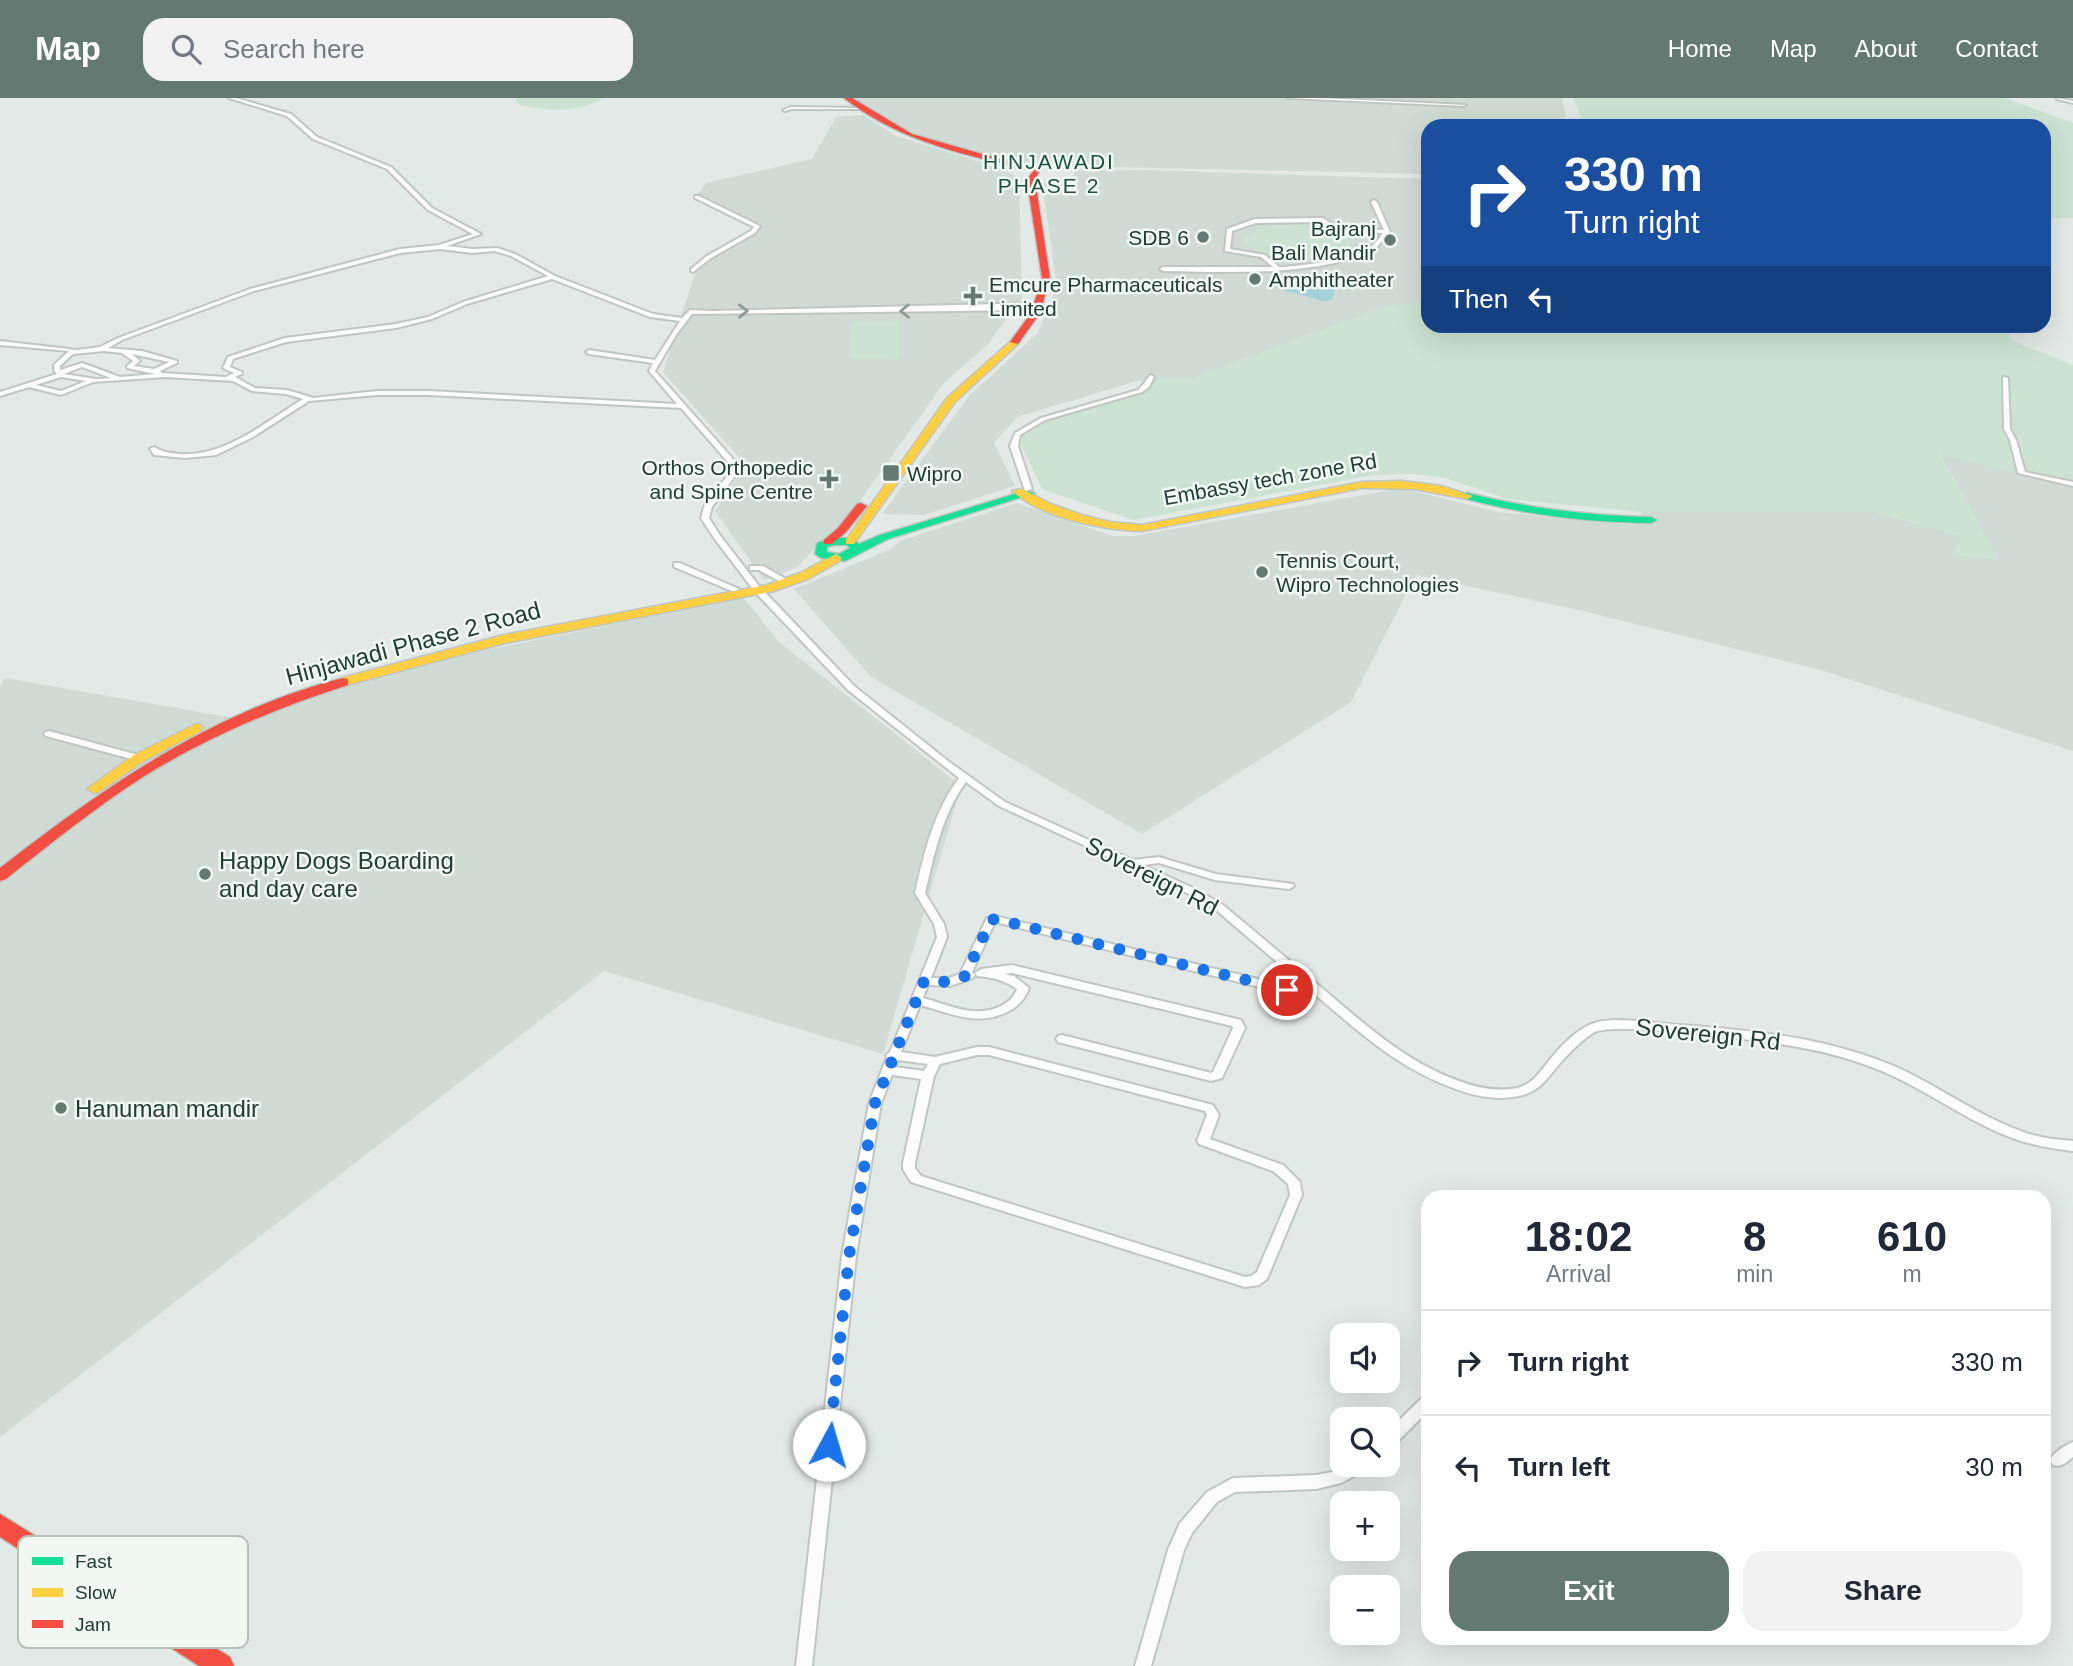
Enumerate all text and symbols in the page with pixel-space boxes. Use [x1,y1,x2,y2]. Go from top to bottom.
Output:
search box [143,18,633,81]
text: Map [35,30,101,67]
icon: search [167,30,205,68]
text: Search here [223,34,365,64]
text: Home [1668,35,1732,62]
text: Map [1770,35,1817,62]
text: About [1855,35,1917,62]
text: Contact [1955,35,2038,62]
icon: right [1449,147,1540,238]
text: 330 m [1564,147,1703,201]
district label: HINJAWADI PHASE 2 [983,150,1115,197]
text: Turn right [1564,204,1700,240]
place label: Bajranj Bali Mandir [1271,217,1376,264]
place label: SDB 6 [1128,226,1189,249]
marker: SDB 6 [1195,229,1211,245]
marker: Bajranj Bali Mandir [1382,232,1398,248]
place label: Amphitheater [1269,268,1394,291]
marker: Amphitheater [1247,271,1263,287]
place label: Emcure Pharmaceuticals Limited [989,273,1222,320]
icon: left [1522,280,1560,318]
text: Then [1449,284,1508,314]
marker: Emcure Pharmaceuticals Limited [963,286,983,306]
one-way arrow [738,303,749,318]
one-way arrow [899,303,909,319]
street label: Embassy tech zone Rd [1162,449,1378,509]
place label: Orthos Orthopedic and Spine Centre [641,456,813,503]
place label: Wipro [907,462,962,485]
marker: Wipro [881,463,901,483]
marker: Orthos Orthopedic and Spine Centre [819,469,839,489]
place label: Tennis Court, Wipro Technologies [1276,549,1459,596]
marker: Tennis Court, Wipro Technologies [1254,564,1270,580]
street label: Hinjawadi Phase 2 Road [283,596,543,690]
street label: Sovereign Rd [1081,831,1223,921]
place label: Happy Dogs Boarding and day care [219,847,454,902]
marker: Happy Dogs Boarding and day care [197,866,213,882]
pin [1257,960,1317,1020]
icon: arrive [1268,971,1306,1009]
street label: Sovereign Rd [1634,1013,1782,1055]
place label: Hanuman mandir [75,1095,259,1122]
marker: Hanuman mandir [53,1100,69,1116]
text: 18:02 [1525,1213,1632,1260]
text: 8 [1743,1213,1766,1260]
text: 610 [1877,1213,1947,1260]
text: Arrival [1546,1261,1611,1287]
text: min [1736,1261,1773,1287]
text: m [1903,1261,1922,1287]
map controls [1330,1323,1400,1645]
button: sound [1330,1323,1400,1393]
icon: right [1449,1344,1487,1382]
text: Turn right [1508,1347,1629,1377]
text: 330 m [1951,1347,2023,1377]
button: search [1330,1407,1400,1477]
position arrow [792,1408,866,1482]
icon: left [1449,1449,1487,1487]
text: Turn left [1508,1452,1610,1482]
text: 30 m [1965,1452,2023,1482]
button: + [1330,1491,1400,1561]
legend [18,1536,248,1648]
text: Fast [75,1551,113,1572]
button: Exit [1449,1551,1729,1631]
button: Share [1743,1551,2023,1631]
button: − [1330,1575,1400,1645]
text: Slow [75,1582,116,1603]
text: Jam [75,1614,111,1635]

